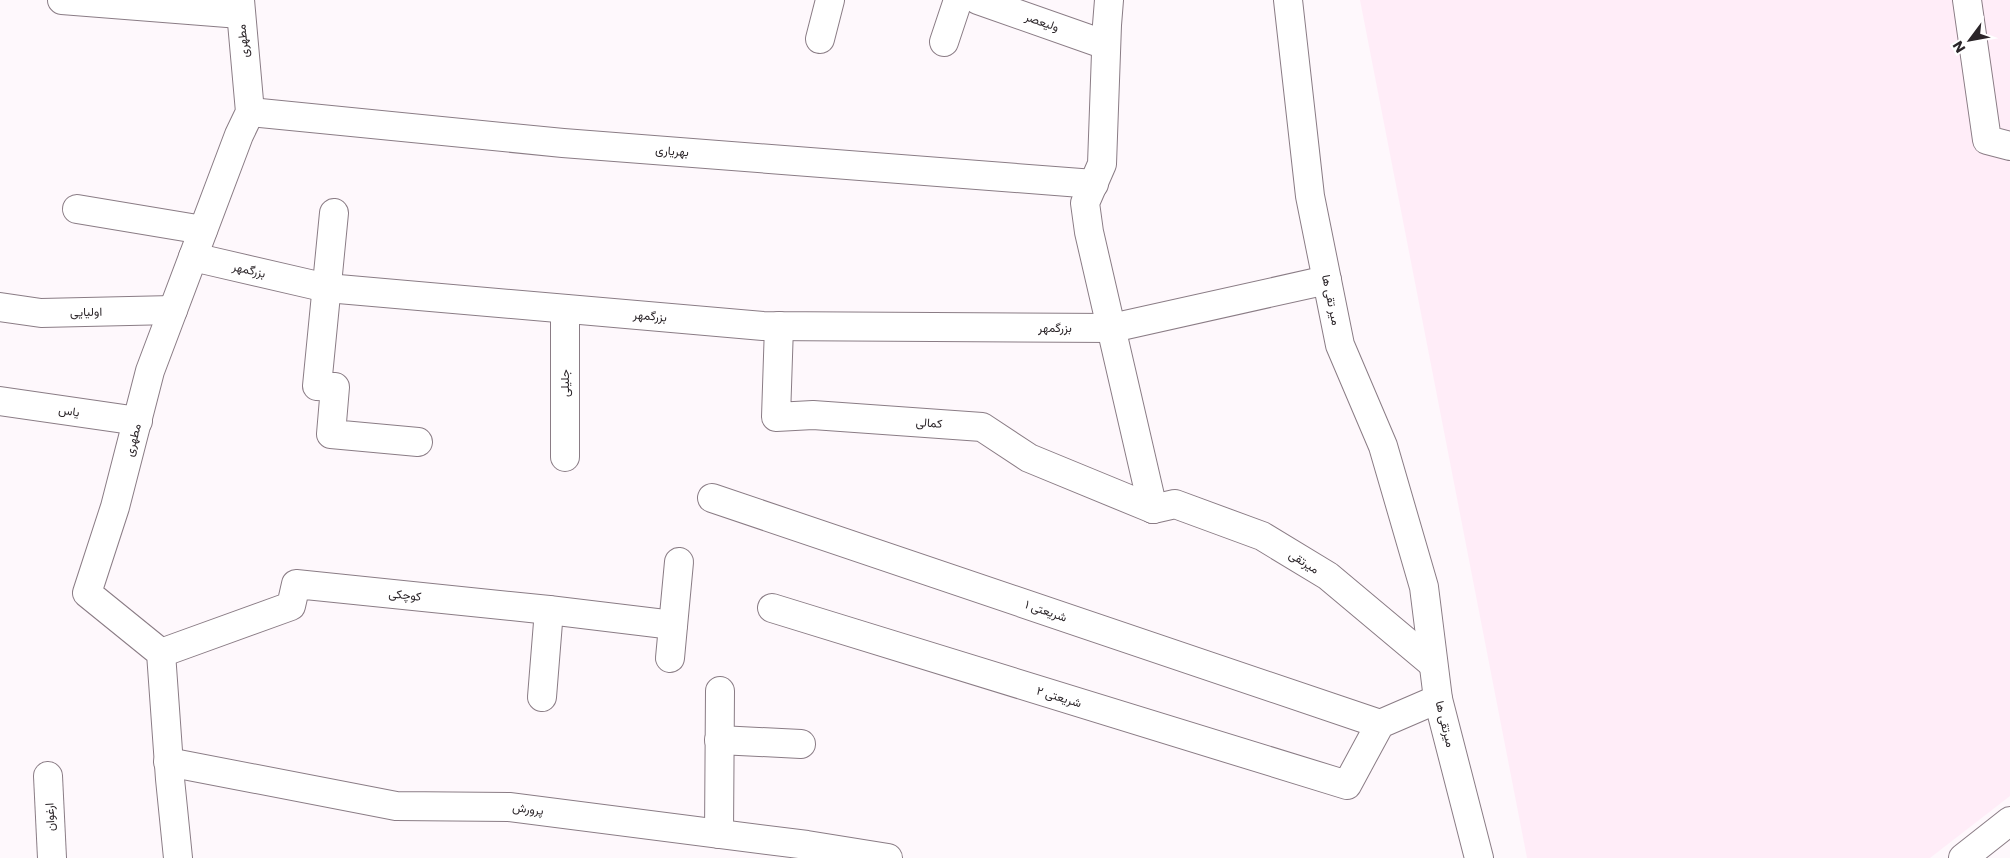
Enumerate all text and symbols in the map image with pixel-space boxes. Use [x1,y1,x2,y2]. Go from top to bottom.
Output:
street label: ولیعصر [1022,7,1061,35]
north arrow [1945,15,1995,65]
street label: مطهری [232,23,253,59]
text: N [1948,37,1970,57]
street label: بهریاری [655,141,689,160]
street label: بزرگمهر [230,257,267,282]
street label: میر تقی ها [1318,273,1345,327]
street label: اولیایی [70,303,102,320]
street label: بزرگمهر [631,305,668,325]
street label: بزرگمهر [1037,319,1072,336]
street label: جلیلی [556,369,573,397]
street label: یاس [57,401,81,420]
street label: کمالی [915,413,943,432]
street label: مطهری [120,422,145,458]
street label: میرتقی [1286,546,1323,577]
street label: کوچکی [388,584,422,605]
street label: شریعتی ۱ [1023,595,1069,626]
street label: شریعتی ۲ [1035,682,1084,711]
street label: میرتقی ها [1432,699,1459,749]
street label: پرورش [511,798,545,819]
street label: ارغوان [41,803,58,832]

